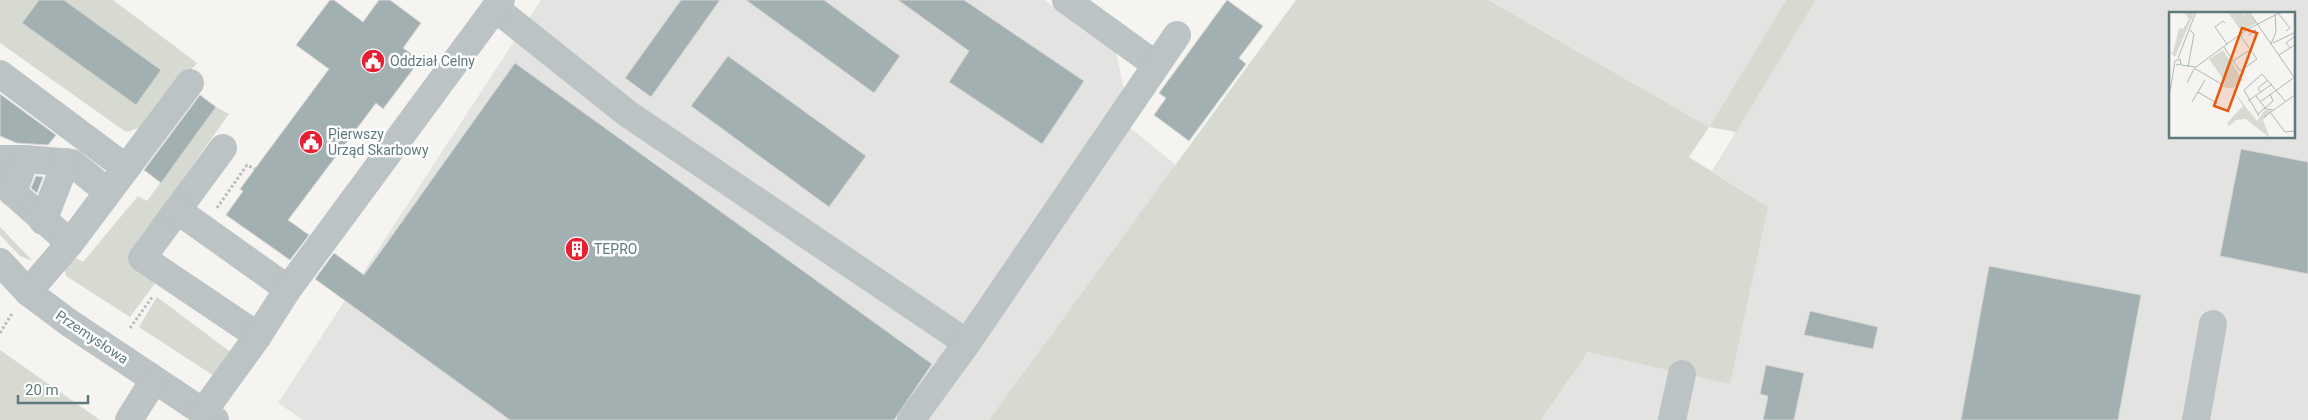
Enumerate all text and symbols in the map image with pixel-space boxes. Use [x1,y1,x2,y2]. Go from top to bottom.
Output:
inset map [2169,12,2296,139]
public building icon: Oddział Celny [360,48,386,74]
place label: Oddział Celny [390,53,475,69]
place label: Pierwszy Urząd Skarbowy [328,126,429,158]
public building icon: Pierwszy Urząd Skarbowy [298,129,324,155]
building icon: TEPRO [564,236,590,262]
place label: TEPRO [594,241,637,257]
street label: Przemysłowa [53,307,131,367]
scale bar [18,372,88,404]
text: 20 m [25,381,59,399]

